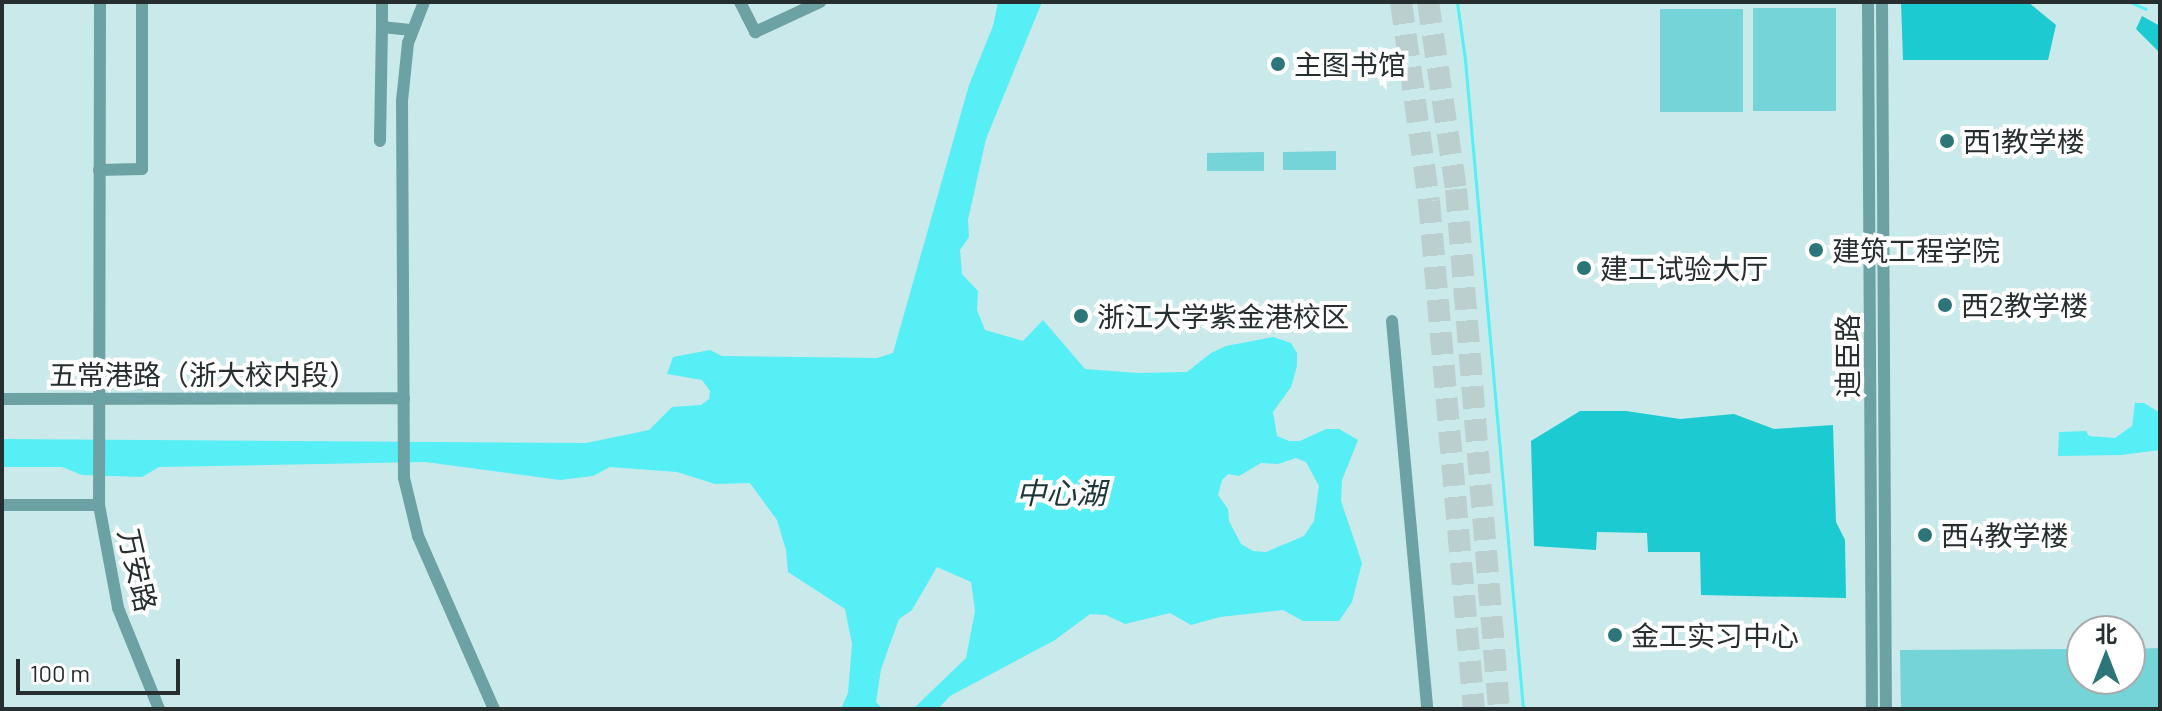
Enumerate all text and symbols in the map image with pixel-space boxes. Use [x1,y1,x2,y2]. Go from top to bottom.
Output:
place label: 主图书馆 [1294,47,1406,81]
marker: 主图书馆 [1269,55,1287,73]
place label: 西1教学楼 [1963,124,2085,158]
marker: 西1教学楼 [1938,132,1956,150]
place label: 建筑工程学院 [1832,233,2000,267]
marker: 建筑工程学院 [1807,241,1825,259]
place label: 建工试验大厅 [1600,251,1768,285]
marker: 建工试验大厅 [1575,259,1593,277]
place label: 西2教学楼 [1961,288,2088,322]
marker: 西2教学楼 [1936,296,1954,314]
place label: 浙江大学紫金港校区 [1097,299,1349,333]
marker: 浙江大学紫金港校区 [1072,307,1090,325]
street label: 迪臣路 [1830,314,1864,398]
street label: 五常港路（浙大校内段） [49,357,357,391]
water label: 中心湖 [1016,474,1106,510]
place label: 西4教学楼 [1941,518,2068,552]
street label: 万安路 [112,525,164,615]
marker: 西4教学楼 [1916,526,1934,544]
north arrow [2066,615,2146,695]
place label: 金工实习中心 [1631,618,1799,652]
text: 北 [2095,620,2117,646]
marker: 金工实习中心 [1606,626,1624,644]
scale bar [20,643,184,693]
text: 100 m [30,658,90,687]

